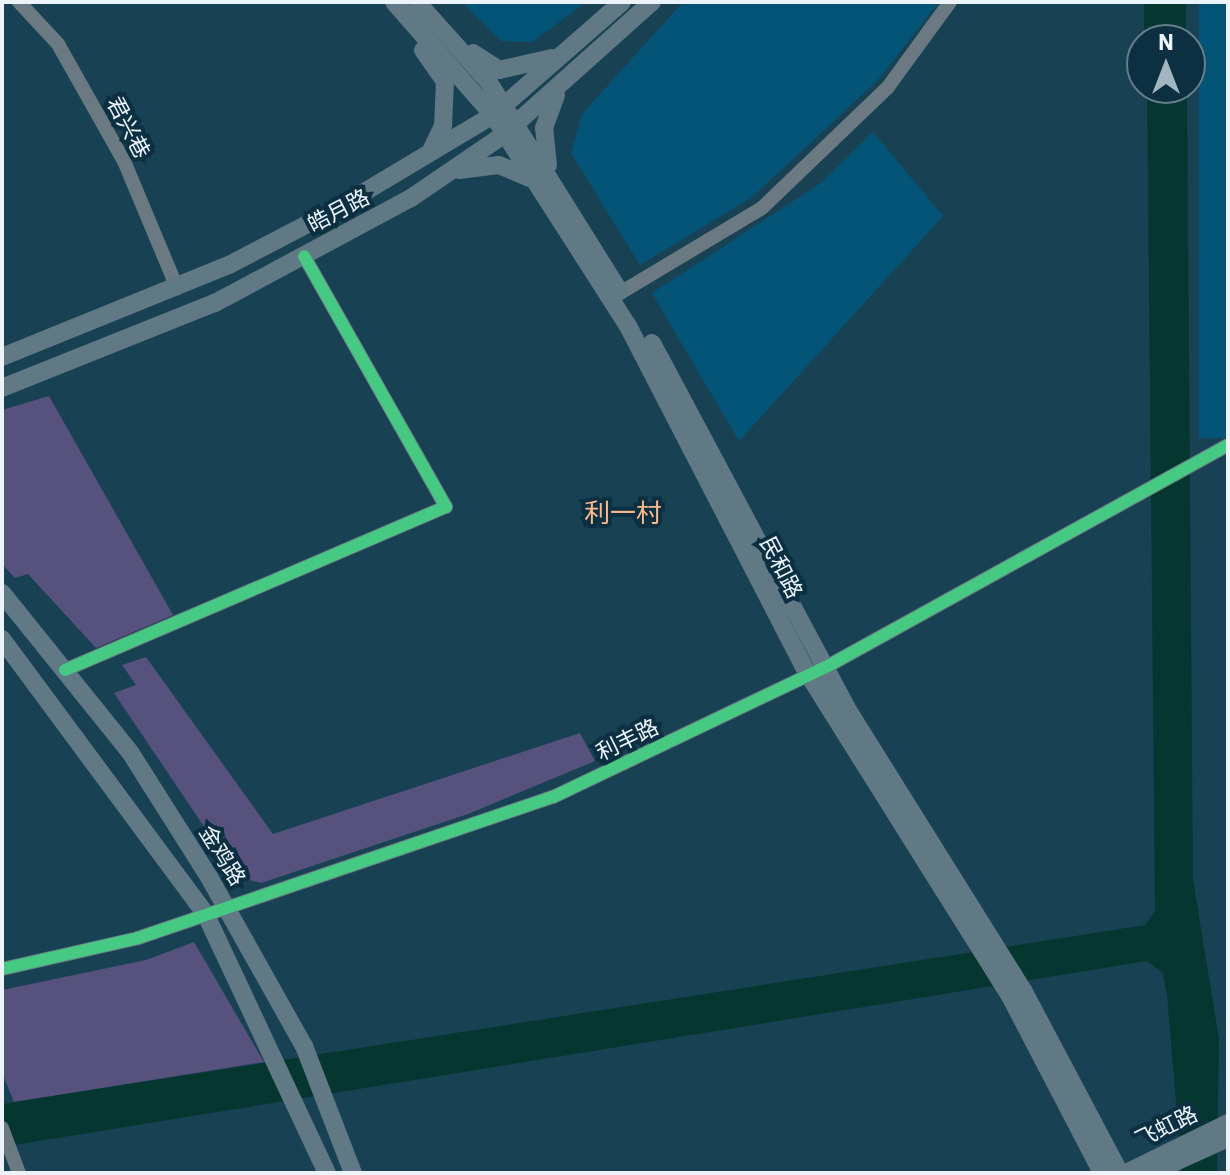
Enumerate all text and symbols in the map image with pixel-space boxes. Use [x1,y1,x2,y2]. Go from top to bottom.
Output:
north arrow [1126,24,1206,104]
text: N [1158,27,1174,56]
street label: 君兴巷 [102,92,156,162]
street label: 皓月路 [303,183,373,237]
district label: 利一村 [584,497,662,529]
street label: 民和路 [755,532,809,602]
street label: 利丰路 [592,713,662,765]
street label: 金鸡路 [194,820,252,890]
street label: 飞虹路 [1131,1100,1201,1152]

